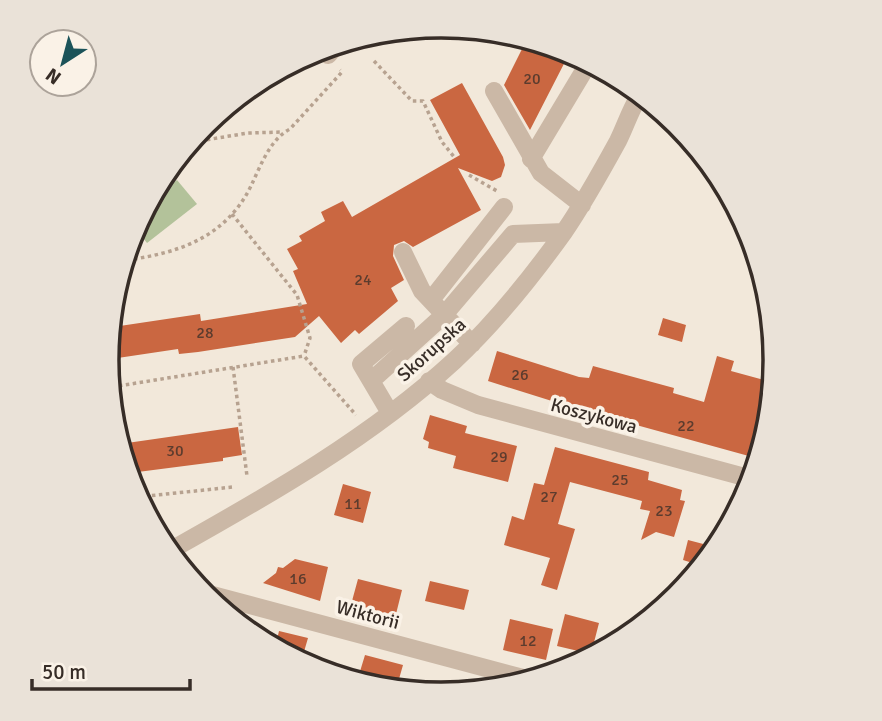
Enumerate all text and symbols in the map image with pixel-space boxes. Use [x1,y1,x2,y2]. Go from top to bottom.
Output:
north arrow [28,28,98,98]
text: N [41,62,66,90]
house number: 20 [523,69,541,89]
house number: 24 [354,270,372,290]
street label: Skorupska [392,313,471,387]
house number: 28 [196,323,214,343]
house number: 26 [511,365,529,385]
street label: Koszykowa [548,393,640,439]
house number: 22 [677,416,695,436]
house number: 30 [166,441,184,461]
house number: 29 [490,447,508,467]
house number: 25 [611,470,629,490]
house number: 27 [540,487,558,507]
house number: 11 [344,494,362,514]
house number: 23 [655,501,673,521]
house number: 16 [289,569,307,589]
street label: Wiktorii [333,595,402,635]
house number: 12 [519,631,537,651]
scale bar [32,648,189,692]
text: 50 m [42,659,86,685]

